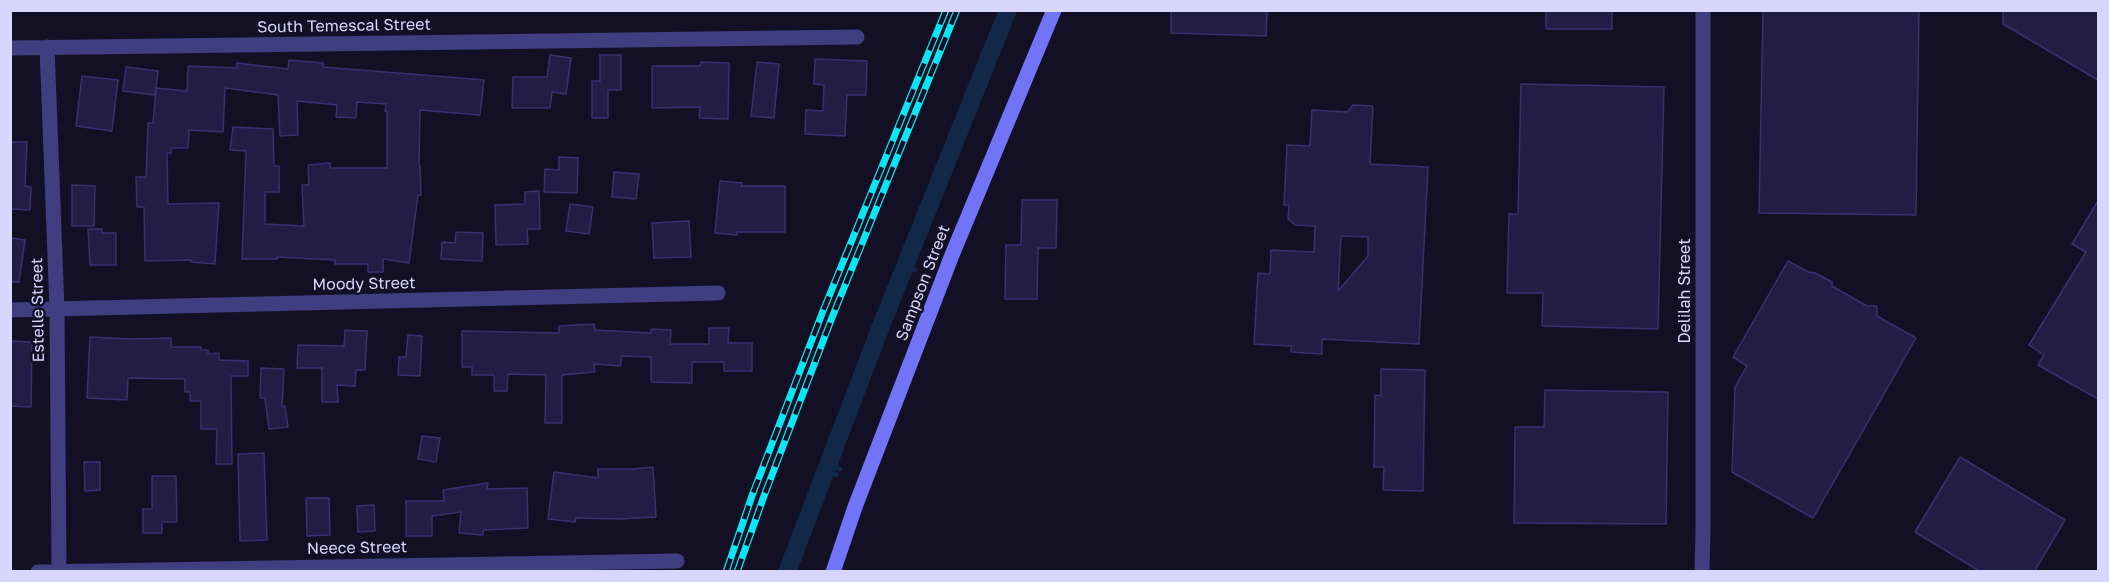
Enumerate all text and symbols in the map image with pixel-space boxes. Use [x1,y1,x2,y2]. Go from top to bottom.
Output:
street label: South Temescal Street [257,15,431,37]
street label: Sampson Street [892,222,954,344]
street label: Delilah Street [1675,238,1695,344]
street label: Estelle Street [27,258,49,362]
street label: Moody Street [312,274,416,294]
street label: Neece Street [307,538,407,558]

